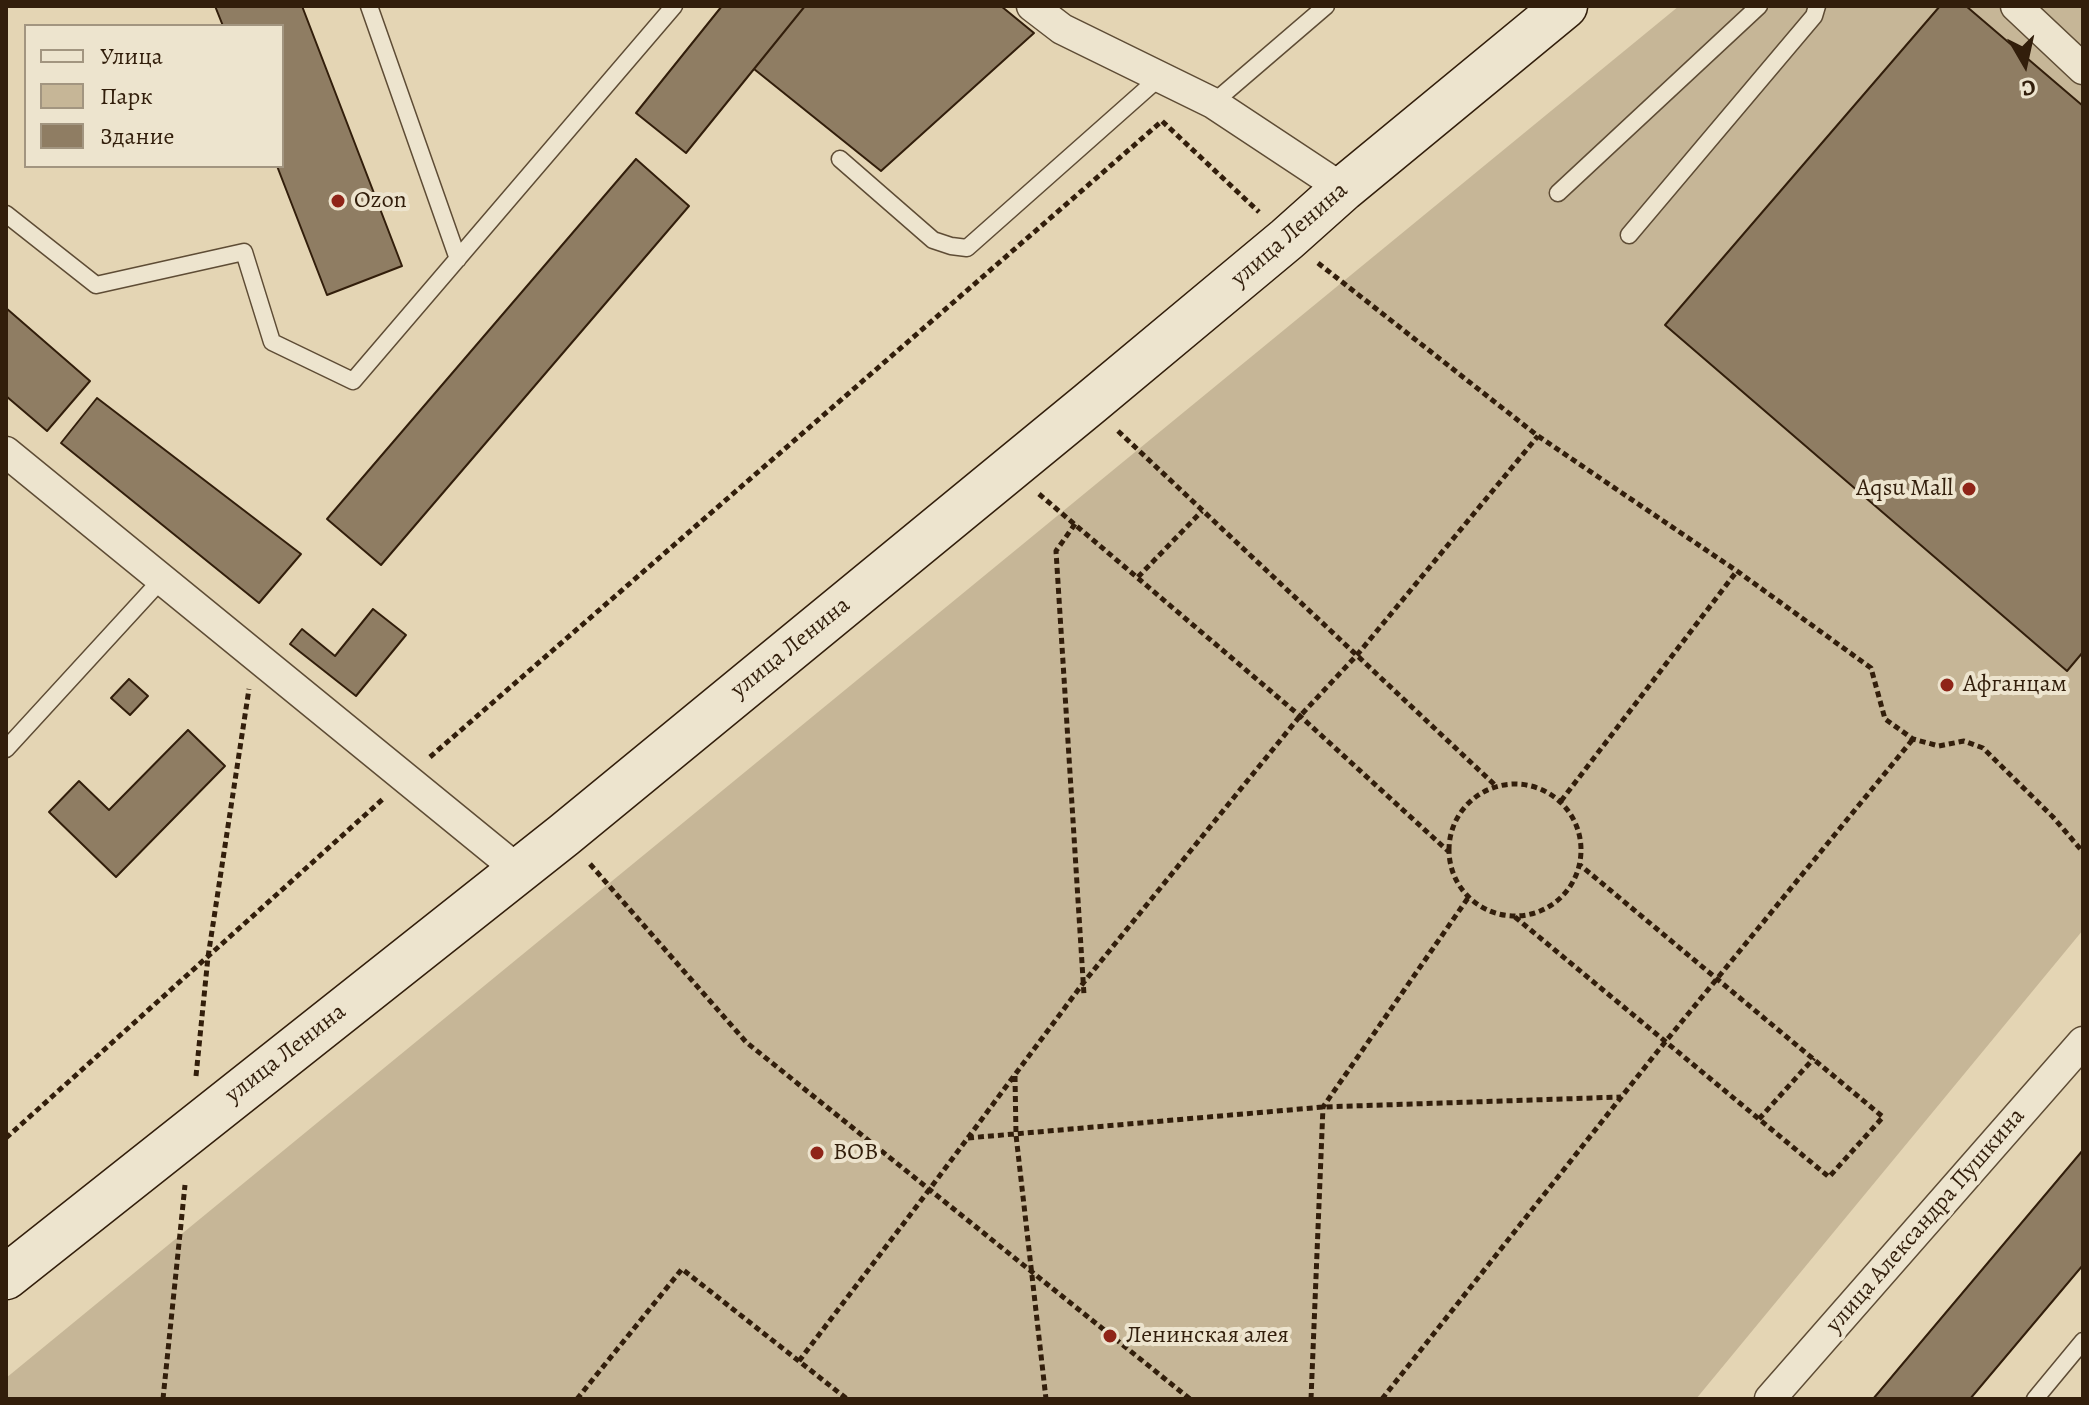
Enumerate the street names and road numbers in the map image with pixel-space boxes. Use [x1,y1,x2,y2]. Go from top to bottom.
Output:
street label: улица Ленина [1226,177,1354,293]
street label: улица Ленина [726,591,856,705]
street label: улица Ленина [220,998,352,1110]
street label: улица Александра Пушкина [1820,1103,2032,1339]

